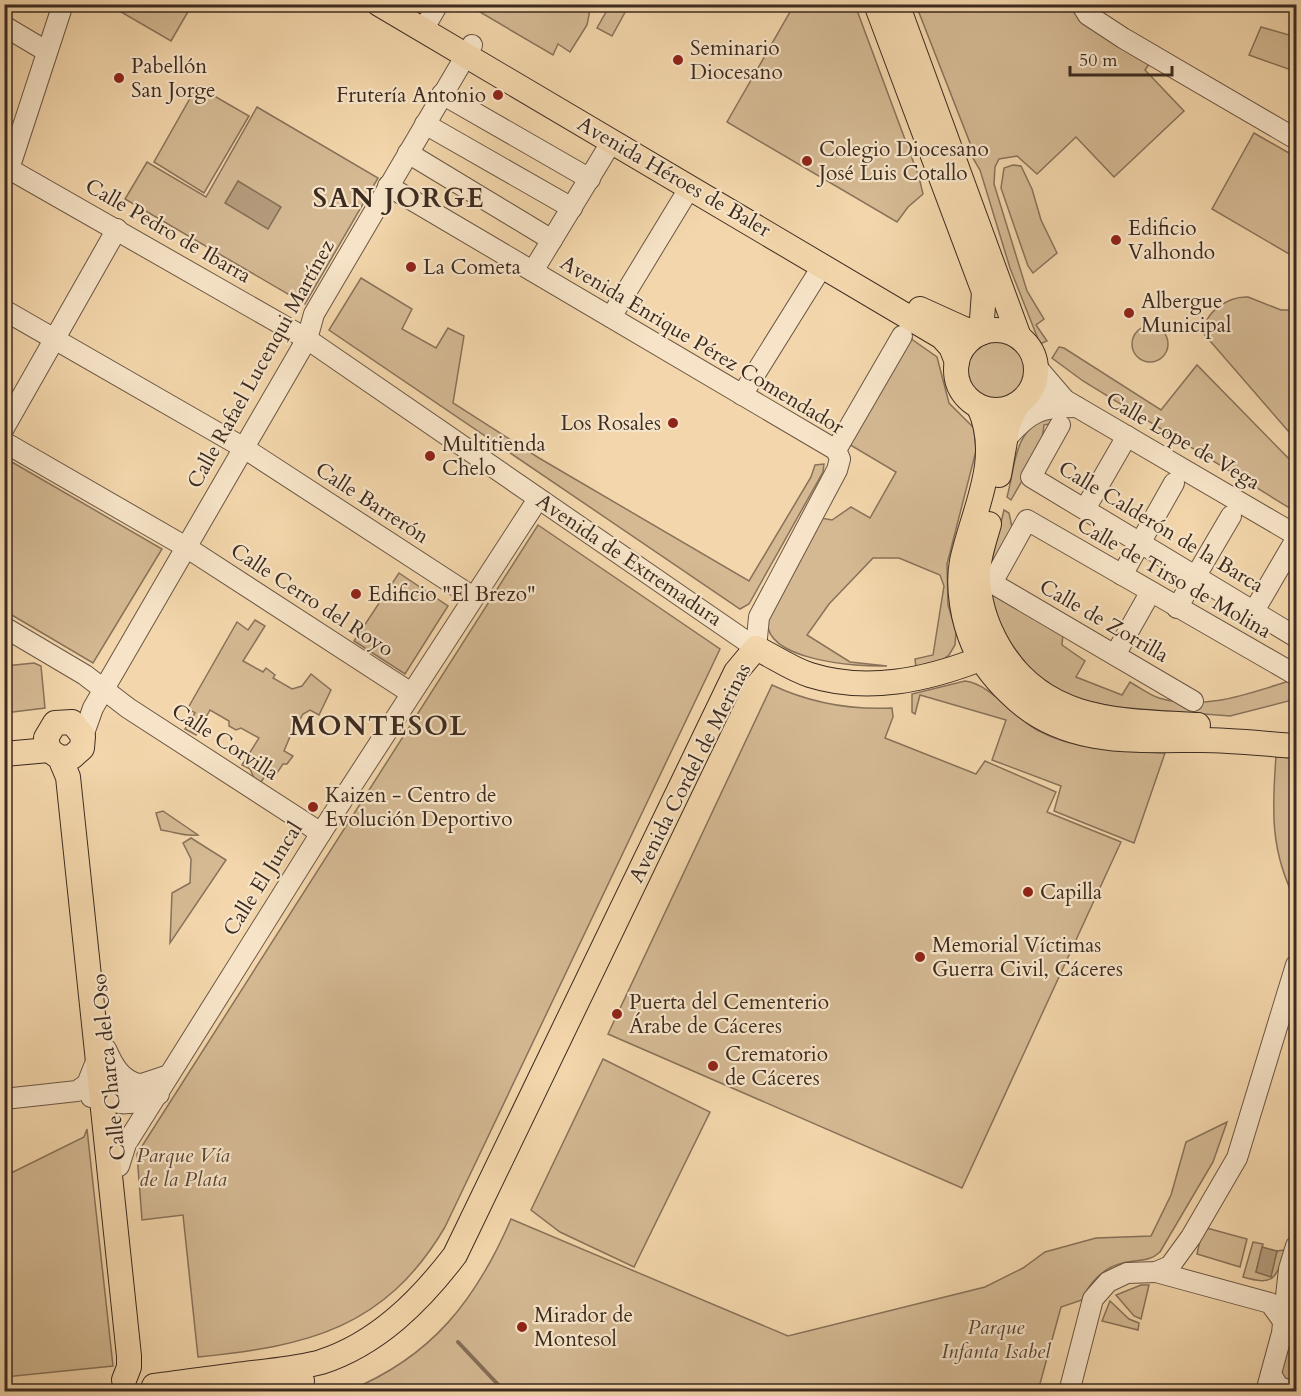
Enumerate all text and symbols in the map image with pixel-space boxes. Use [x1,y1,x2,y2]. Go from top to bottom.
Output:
place label: Seminario Diocesano [690,34,783,87]
scale bar [1070,39,1172,77]
text: 50 m [1079,48,1118,73]
place label: Pabellón San Jorge [131,52,216,105]
marker: Seminario Diocesano [671,53,685,67]
marker: Pabellón San Jorge [112,71,126,85]
place label: Frutería Antonio [336,81,486,110]
marker: Frutería Antonio [491,88,505,102]
street label: Avenida Héroes de Baler [572,110,777,245]
place label: Colegio Diocesano José Luis Cotallo [816,135,989,188]
marker: Colegio Diocesano José Luis Cotallo [800,154,814,168]
street label: Calle Pedro de Ibarra [80,172,256,290]
district label: SAN JORGE [313,180,485,217]
place label: Edificio Valhondo [1128,214,1215,267]
marker: Edificio Valhondo [1109,233,1123,247]
street label: Calle Rafael Lucenqui Martínez [180,234,342,494]
street label: Avenida Enrique Pérez Comendador [555,248,850,442]
place label: La Cometa [423,253,521,282]
marker: La Cometa [404,260,418,274]
place label: Albergue Municipal [1141,287,1231,340]
marker: Albergue Municipal [1122,306,1136,320]
street label: Calle Lope de Vega [1101,385,1265,497]
place label: Los Rosales [560,409,661,438]
marker: Los Rosales [666,416,680,430]
place label: Multitienda Chelo [442,430,545,483]
marker: Multitienda Chelo [423,449,437,463]
street label: Calle Calderón de la Barca [1053,454,1269,600]
street label: Calle Barrerón [310,455,435,551]
street label: Avenida de Extremadura [530,487,728,633]
street label: Calle de Tirso de Molina [1071,510,1277,646]
street label: Calle Cerro del Royo [225,536,399,664]
street label: Calle de Zorrilla [1034,572,1174,670]
place label: Edificio "El Brezo" [368,580,536,609]
marker: Edificio "El Brezo" [349,587,363,601]
street label: Avenida Cordel de Merinas [622,658,758,888]
street label: Calle Corvilla [166,697,284,787]
district label: MONTESOL [290,708,468,745]
place label: Kaizen - Centro de Evolución Deportivo [325,781,513,834]
marker: Kaizen - Centro de Evolución Deportivo [306,800,320,814]
street label: Calle El Juncal [216,816,310,942]
place label: Capilla [1040,878,1102,907]
marker: Capilla [1021,885,1035,899]
place label: Memorial Víctimas Guerra Civil, Cáceres [932,931,1123,984]
marker: Memorial Víctimas Guerra Civil, Cáceres [913,950,927,964]
street label: Calle Charca del Oso [85,972,133,1162]
place label: Puerta del Cementerio Árabe de Cáceres [629,988,829,1041]
marker: Puerta del Cementerio Árabe de Cáceres [610,1007,624,1021]
place label: Crematorio de Cáceres [725,1040,828,1093]
marker: Crematorio de Cáceres [706,1059,720,1073]
park label: Parque Vía de la Plata [136,1141,230,1194]
place label: Mirador de Montesol [534,1301,633,1354]
park label: Parque Infanta Isabel [941,1313,1052,1366]
marker: Mirador de Montesol [515,1320,529,1334]

